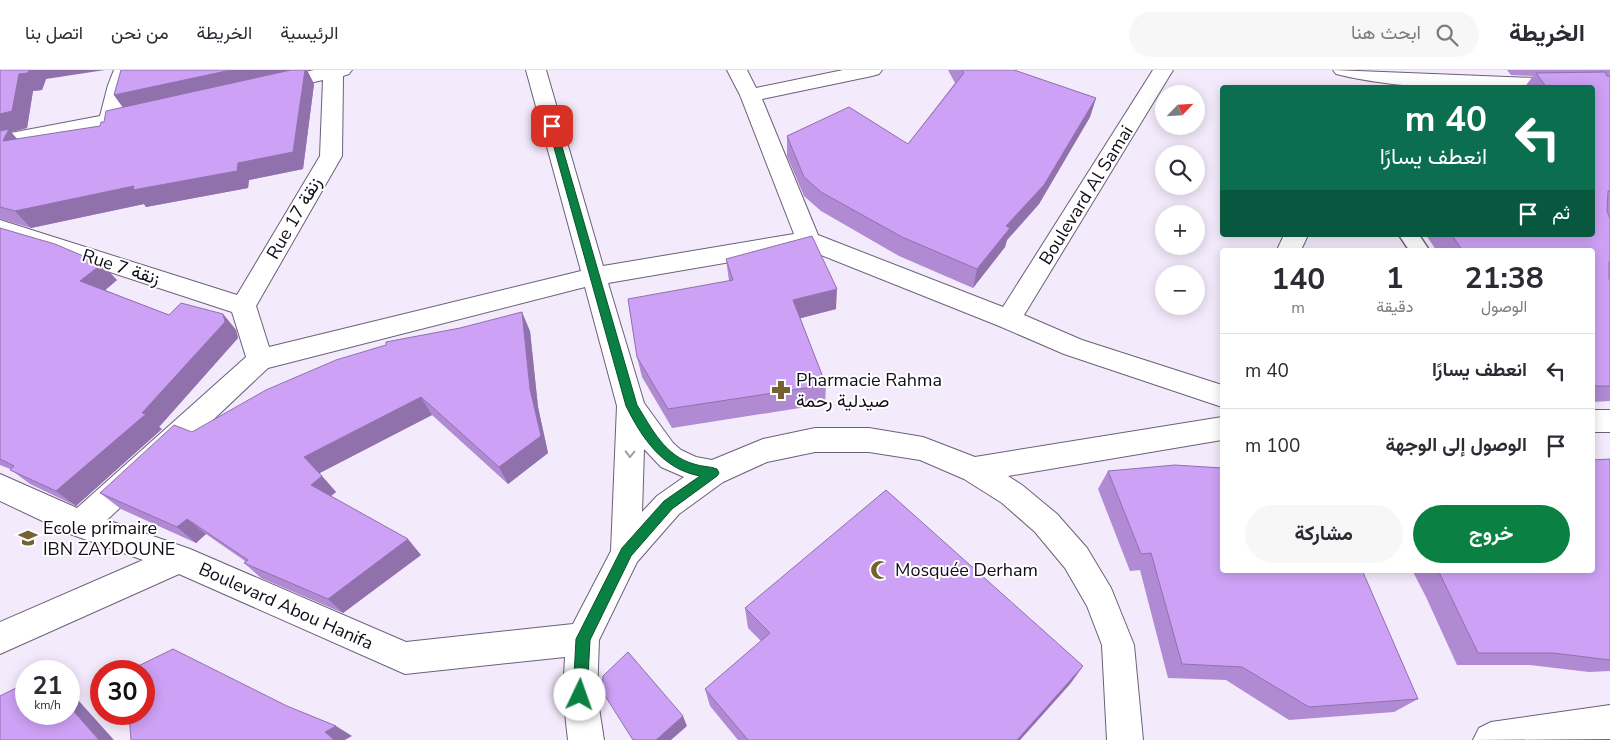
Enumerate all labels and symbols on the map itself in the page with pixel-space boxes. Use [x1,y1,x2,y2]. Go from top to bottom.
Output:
north arrow [1155,85,1205,135]
pin [531,105,573,147]
street label: Boulevard Al Samai [1033,121,1139,269]
street label: Rue 17 زنقة [261,173,327,263]
street label: Rue 7 زنقة [79,243,163,291]
place label: Pharmacie Rahma صيدلية رحمة [796,368,942,413]
pharmacy icon: Pharmacie Rahma صيدلية رحمة [770,379,792,401]
one-way arrow [624,451,635,459]
place label: Ecole primaire IBN ZAYDOUNE [43,516,175,561]
school or university icon: Ecole primaire IBN ZAYDOUNE [17,527,39,549]
street label: Boulevard Abou Hanifa [195,557,377,655]
place label: Mosquée Derham [895,558,1038,582]
mosque icon: Mosquée Derham [869,559,891,581]
speed limit sign: 30 [90,660,155,725]
position arrow [553,668,605,720]

